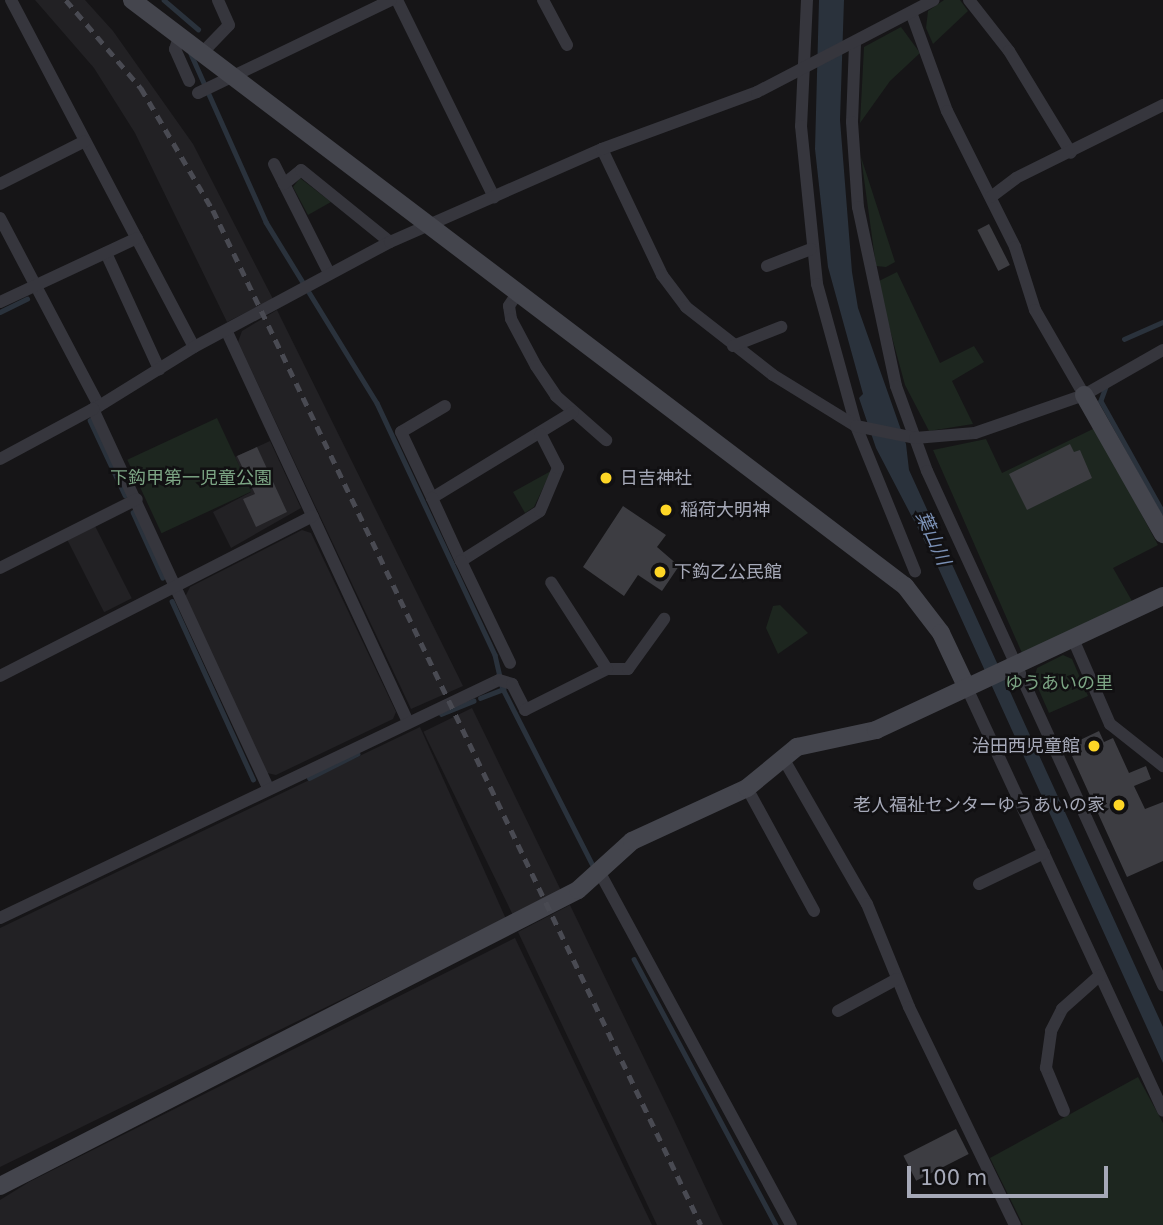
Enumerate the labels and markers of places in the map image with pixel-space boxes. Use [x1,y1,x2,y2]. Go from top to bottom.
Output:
place label: 日吉神社 [620,467,692,489]
marker: 日吉神社 [598,470,614,486]
place label: 稲荷大明神 [680,499,770,521]
marker: 稲荷大明神 [658,502,674,518]
place label: 下鈎乙公民館 [674,561,782,583]
marker: 下鈎乙公民館 [652,564,668,580]
place label: 治田西児童館 [972,735,1080,757]
marker: 治田西児童館 [1086,738,1102,754]
place label: 老人福祉センターゆうあいの家 [853,794,1105,816]
marker: 老人福祉センターゆうあいの家 [1111,797,1127,813]

